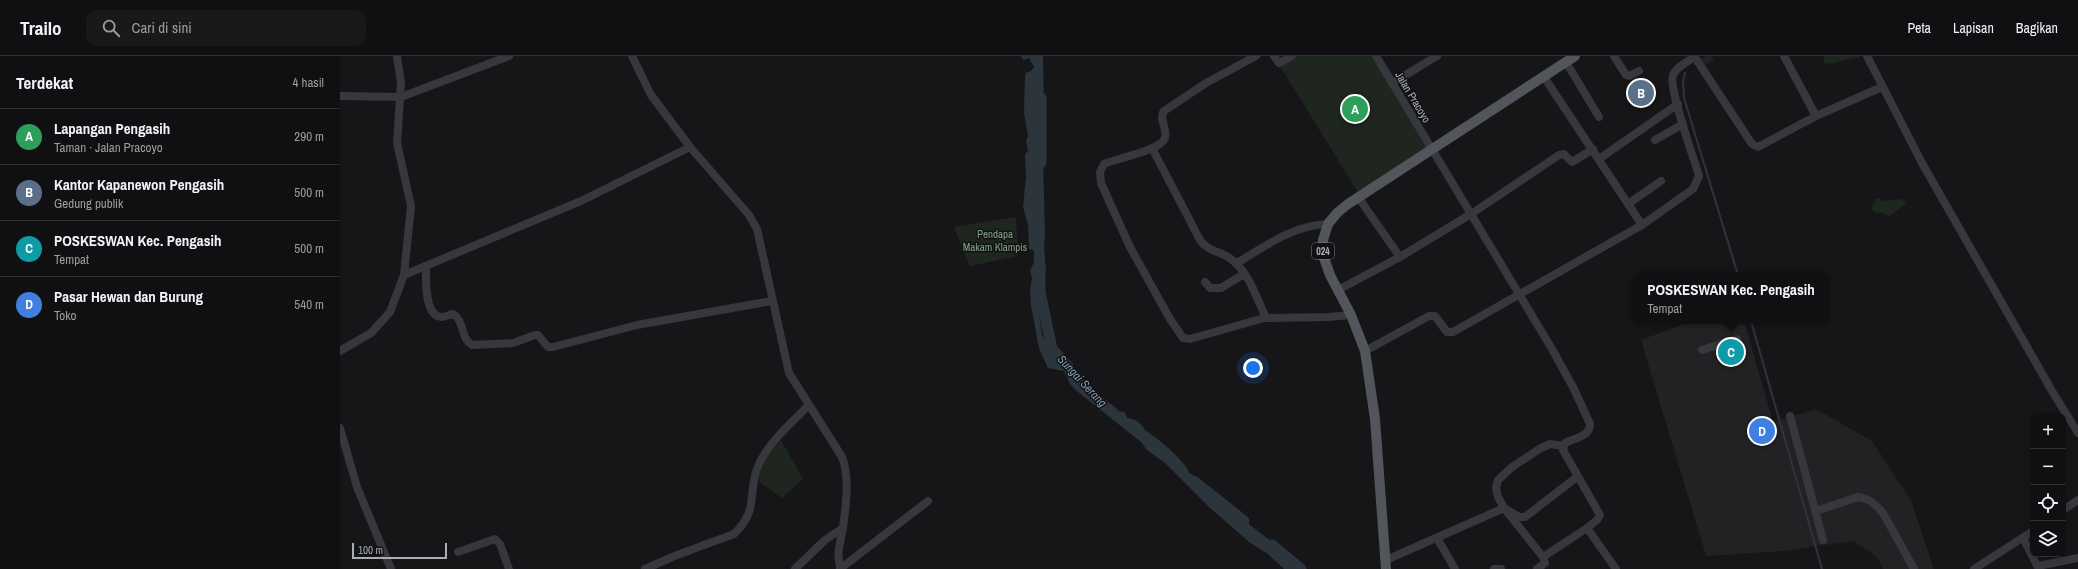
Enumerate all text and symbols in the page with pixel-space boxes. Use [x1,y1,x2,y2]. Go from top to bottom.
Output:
search box [86,10,366,46]
text: Trailo [20,15,62,41]
icon: search [100,17,122,39]
text: Cari di sini [132,17,192,38]
text: Peta [1907,19,1931,37]
text: Lapisan [1953,19,1994,37]
text: Bagikan [2016,19,2058,37]
street label: Jalan Pracoyo [1392,69,1434,125]
text: Terdekat [16,71,73,94]
text: 4 hasil [293,74,324,91]
pin: B [1628,78,1654,108]
pin: A [1342,94,1368,124]
text: Lapangan Pengasih [54,118,170,139]
text: A [25,128,33,145]
text: 290 m [294,128,324,145]
text: Taman · Jalan Pracoyo [54,139,163,156]
text: Kantor Kapanewon Pengasih [54,174,224,195]
text: B [25,184,33,201]
text: 500 m [294,184,324,201]
text: Gedung publik [54,195,123,212]
park label: Pendapa Makam Klampis [963,227,1028,254]
text: POSKESWAN Kec. Pengasih [54,230,221,251]
text: C [25,240,33,257]
text: 500 m [294,240,324,257]
road number: 024 [1312,243,1334,259]
text: Tempat [54,251,89,268]
popup [1633,272,1829,324]
text: POSKESWAN Kec. Pengasih [1647,279,1815,300]
text: Pasar Hewan dan Burung [54,286,203,307]
text: D [25,296,33,313]
text: 540 m [294,296,324,313]
text: Tempat [1647,300,1682,317]
text: Toko [54,307,77,324]
pin: C [1718,337,1744,367]
water label: Sungai Serang [1054,352,1111,411]
your location [1243,358,1263,378]
map controls [2030,413,2066,557]
button: + [2030,413,2066,449]
pin: D [1749,416,1775,446]
button: − [2030,449,2066,485]
button: locate [2030,485,2066,521]
button: layers [2030,521,2066,557]
scale bar [352,541,447,560]
text: 100 m [358,543,383,557]

